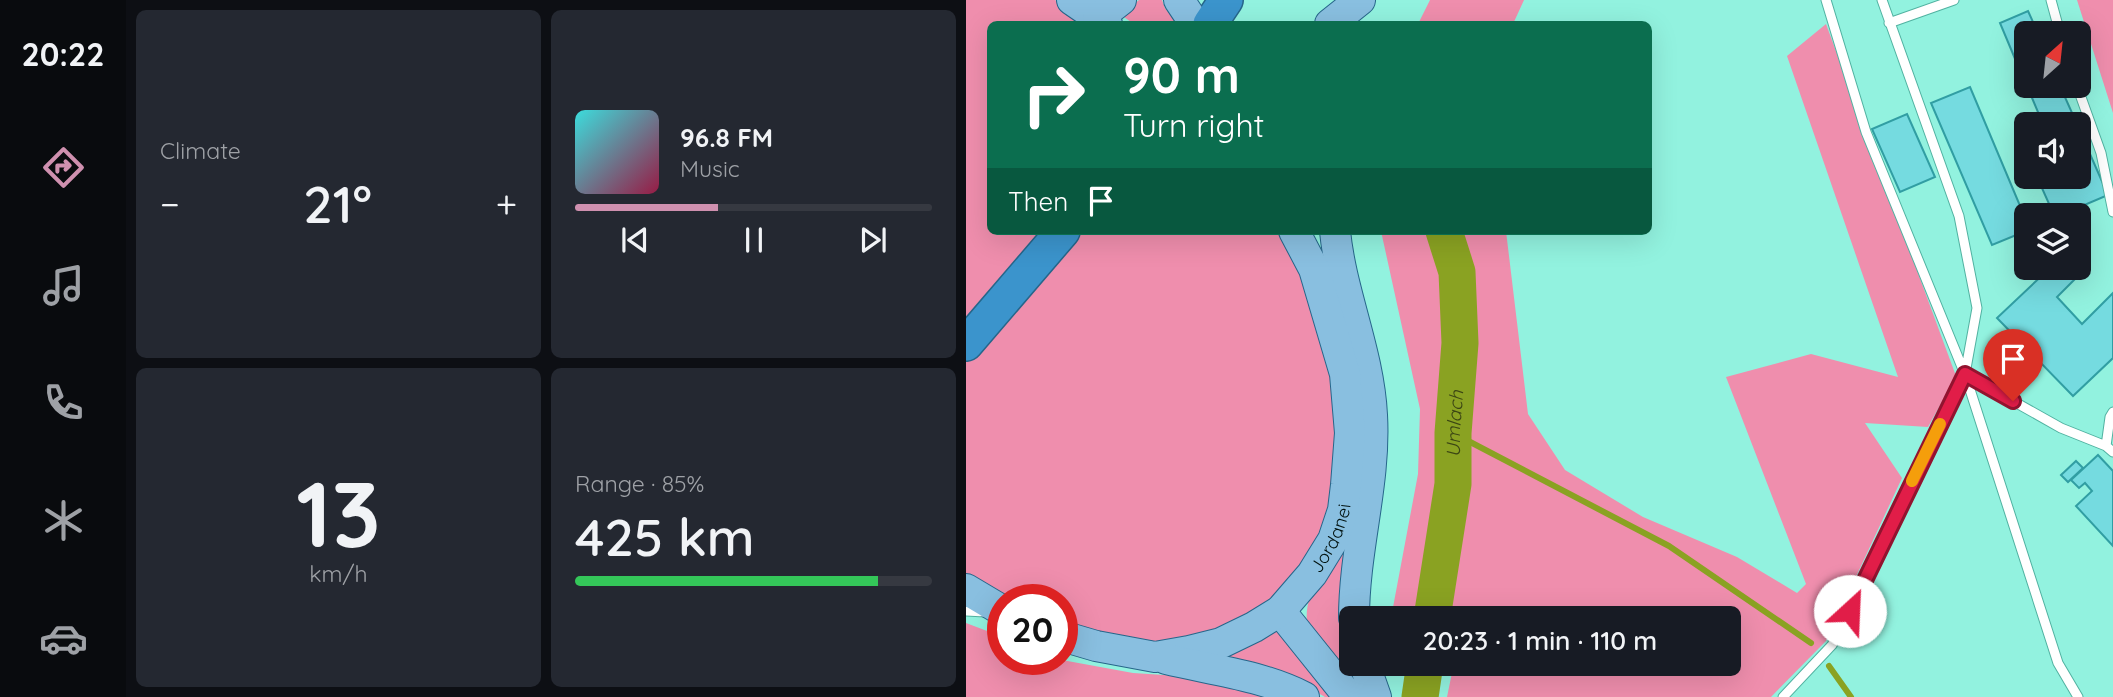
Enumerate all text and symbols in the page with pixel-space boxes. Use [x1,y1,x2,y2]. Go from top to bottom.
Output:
north arrow [2014,21,2091,98]
map controls [2014,21,2091,280]
text: 20:22 [21,34,105,74]
text: 90 m [1123,44,1240,105]
icon: right [1008,49,1099,140]
text: Turn right [1123,105,1264,145]
button: sound [2014,112,2091,189]
text: 96.8 FM [680,121,773,154]
text: Climate [160,136,241,165]
icon: directions [39,143,88,192]
text: Music [680,154,740,183]
text: 21° [303,171,372,236]
text: − [160,180,180,228]
text: + [496,180,517,228]
icon: arrive [1082,182,1120,220]
text: Then [1008,185,1068,218]
button: layers [2014,203,2091,280]
icon: previous [616,221,654,259]
icon: pause [735,221,773,259]
icon: next [854,221,892,259]
icon: music [39,261,88,310]
pin [1983,329,2043,401]
icon: arrive [1994,340,2032,378]
icon: phone [39,378,88,427]
water label: Umlach [1441,388,1468,457]
text: 13 [296,456,381,570]
text: Range · 85% [575,469,704,498]
icon: climate [39,496,88,545]
street label: Jordanei [1304,502,1355,577]
text: 425 km [575,504,755,569]
text: km/h [309,559,368,588]
position arrow [1813,574,1887,648]
speed limit sign: 20 [987,584,1078,675]
icon: car [39,614,88,663]
text: 20:23 · 1 min · 110 m [1423,624,1657,657]

